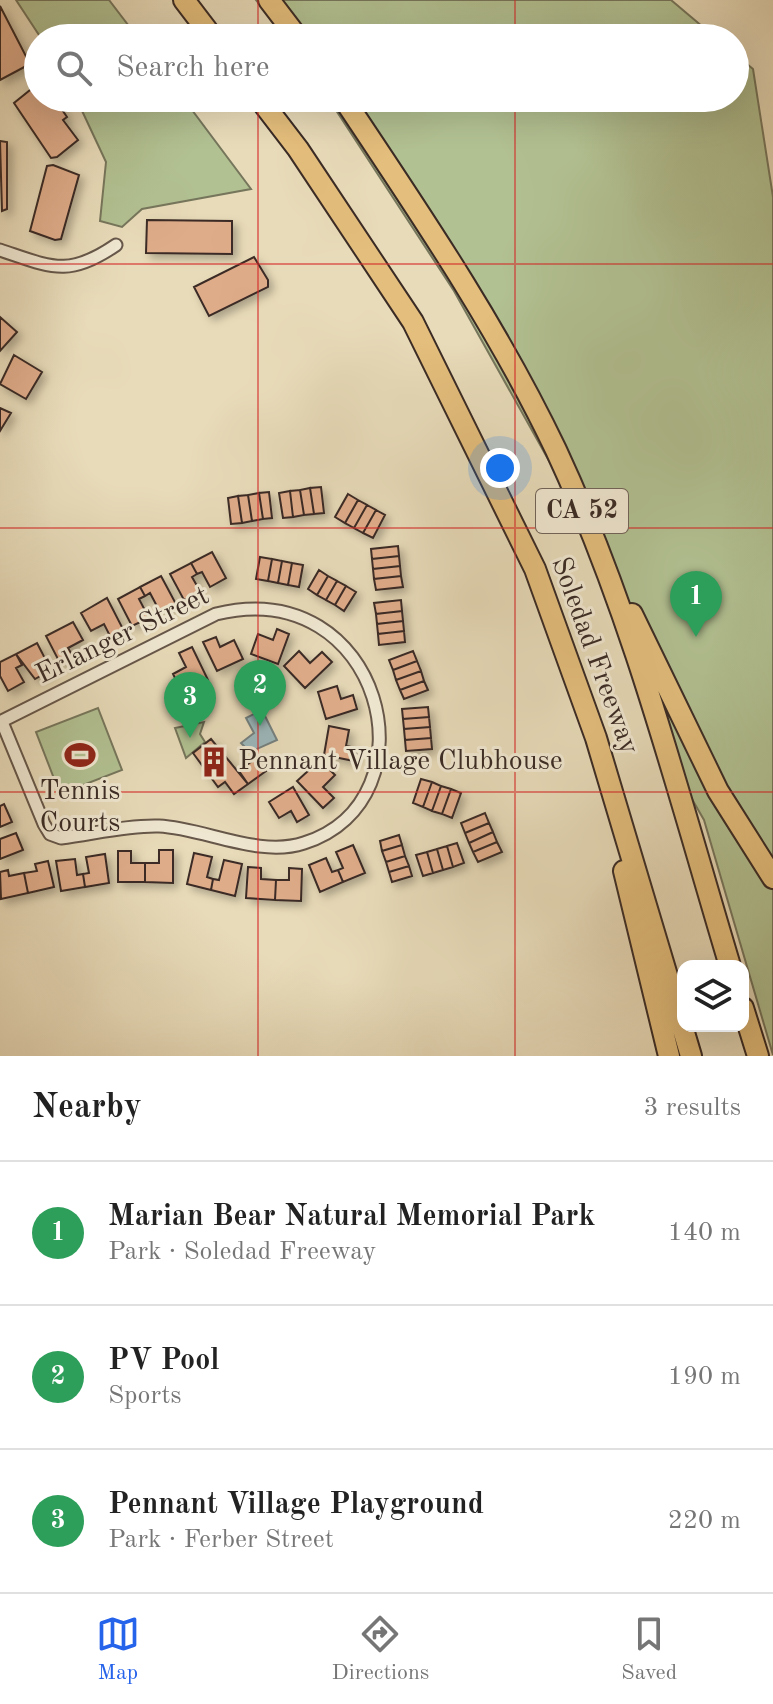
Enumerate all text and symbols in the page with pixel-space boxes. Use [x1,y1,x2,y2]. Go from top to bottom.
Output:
search box [24,24,749,112]
icon: search [52,46,96,90]
text: Search here [116,53,270,83]
your location [480,448,520,488]
road number: CA 52 [536,489,628,533]
street label: Soledad Freeway [545,554,643,759]
pin: 1 [670,571,722,637]
street label: Erlanger Street [32,582,214,690]
pin: 2 [234,660,286,726]
pin: 3 [164,672,216,738]
sports icon: Tennis Courts [63,738,97,772]
building icon: Pennant Village Clubhouse [197,745,231,779]
place label: Pennant Village Clubhouse [238,748,563,776]
place label: Tennis Courts [39,778,121,838]
map controls [677,960,749,1032]
button: layers [677,960,749,1032]
text: Nearby [32,1091,142,1125]
text: 3 results [643,1095,741,1121]
text: Marian Bear Natural Memorial Park [108,1202,595,1232]
text: 1 [50,1220,66,1246]
text: 140 m [668,1220,741,1246]
text: Park · Soledad Freeway [108,1239,376,1265]
text: PV Pool [108,1346,220,1376]
text: 2 [50,1364,66,1390]
text: 190 m [668,1364,741,1390]
text: Sports [108,1383,182,1409]
text: Pennant Village Playground [108,1490,484,1520]
text: 3 [50,1508,66,1534]
text: 220 m [668,1508,741,1534]
text: Park · Ferber Street [108,1527,334,1553]
tab: Map [96,1612,140,1687]
tab: Directions [332,1612,429,1687]
tab: Saved [621,1612,677,1687]

